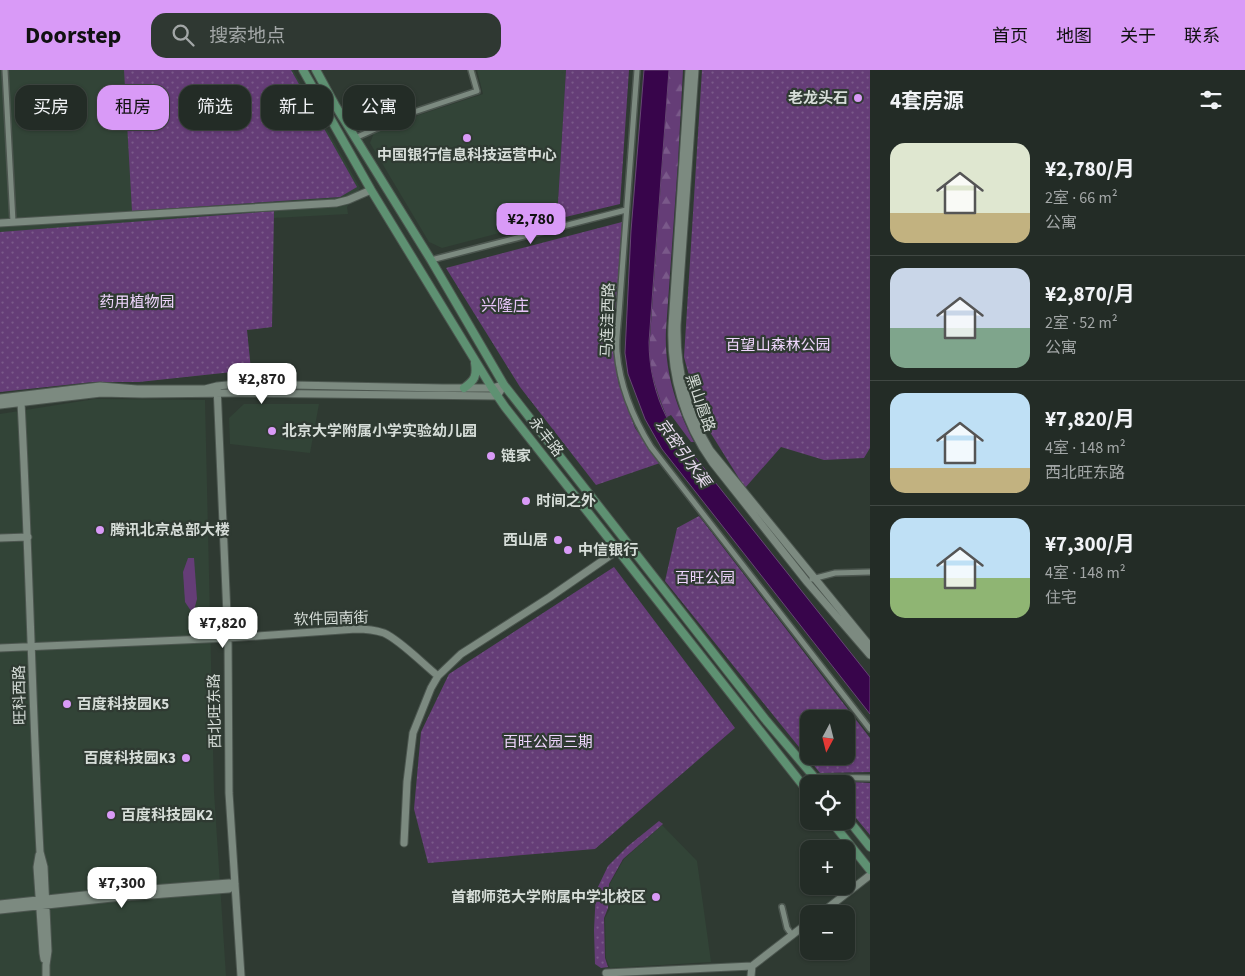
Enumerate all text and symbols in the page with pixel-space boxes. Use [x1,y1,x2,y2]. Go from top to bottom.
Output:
search box [151,13,501,58]
text: Doorstep [25,18,121,53]
icon: search [169,21,197,49]
text: 搜索地点 [209,23,285,50]
text: 首页 [992,24,1028,49]
text: 地图 [1056,24,1092,49]
text: 关于 [1120,24,1156,49]
text: 联系 [1184,24,1220,49]
chip: 买房 [15,85,87,130]
chip: 租房 [97,85,169,130]
chip: 筛选 [179,85,251,130]
chip: 新上 [261,85,333,130]
chip: 公寓 [343,85,415,130]
text: 4套房源 [890,86,964,116]
icon: filters [1197,86,1225,114]
place label: 老龙头石 [788,88,848,109]
marker: 老龙头石 [852,92,864,104]
marker: 中国银行信息科技运营中心 [461,132,473,144]
place label: 中国银行信息科技运营中心 [377,145,557,166]
text: ¥2,780/月 [1045,154,1135,184]
icon: home [930,163,990,223]
text: 2室 · 66 m² [1045,187,1118,209]
pin: ¥2,780 [490,202,572,245]
text: ¥2,780 [507,208,555,230]
text: 公寓 [1045,212,1077,234]
text: ¥2,870/月 [1045,279,1135,309]
street label: 马连洼西路 [596,282,620,358]
icon: home [930,288,990,348]
park label: 药用植物园 [99,292,175,313]
district label: 兴隆庄 [481,295,529,317]
text: 2室 · 52 m² [1045,312,1118,334]
park label: 百望山森林公园 [725,335,831,356]
text: 公寓 [1045,337,1077,359]
pin: ¥2,870 [221,362,303,405]
text: ¥2,870 [238,368,286,390]
street label: 黑山扈路 [680,371,720,435]
text: ¥7,820/月 [1045,404,1135,434]
street label: 永丰路 [524,413,568,461]
icon: home [930,413,990,473]
water label: 京密引水渠 [651,414,717,493]
place label: 北京大学附属小学实验幼儿园 [282,421,477,442]
marker: 北京大学附属小学实验幼儿园 [266,425,278,437]
text: 4室 · 148 m² [1045,437,1126,459]
place label: 链家 [501,446,531,467]
marker: 链家 [485,450,497,462]
text: 西北旺东路 [1045,462,1125,484]
place label: 时间之外 [536,491,596,512]
marker: 时间之外 [520,495,532,507]
place label: 腾讯北京总部大楼 [110,520,230,541]
marker: 腾讯北京总部大楼 [94,524,106,536]
text: ¥7,300/月 [1045,529,1135,559]
place label: 西山居 [503,530,548,551]
marker: 西山居 [552,534,564,546]
icon: home [930,538,990,598]
place label: 中信银行 [578,540,638,561]
marker: 中信银行 [562,544,574,556]
text: 4室 · 148 m² [1045,562,1126,584]
park label: 百旺公园 [675,568,735,589]
text: 住宅 [1045,587,1077,609]
pin: ¥7,820 [182,606,264,649]
street label: 软件园南街 [293,607,369,631]
text: ¥7,820 [199,612,247,634]
street label: 旺科西路 [9,665,31,725]
street label: 西北旺东路 [204,673,226,749]
place label: 百度科技园K5 [77,694,169,715]
marker: 百度科技园K5 [61,698,73,710]
north arrow [800,710,855,765]
map controls [800,710,855,960]
park label: 百旺公园三期 [503,732,593,753]
place label: 百度科技园K3 [84,748,176,769]
marker: 百度科技园K3 [180,752,192,764]
button: locate [800,775,855,830]
place label: 百度科技园K2 [121,805,213,826]
marker: 百度科技园K2 [105,809,117,821]
button: + [800,840,855,895]
pin: ¥7,300 [81,866,163,909]
text: ¥7,300 [98,872,146,894]
place label: 首都师范大学附属中学北校区 [451,887,646,908]
marker: 首都师范大学附属中学北校区 [650,891,662,903]
button: − [800,905,855,960]

